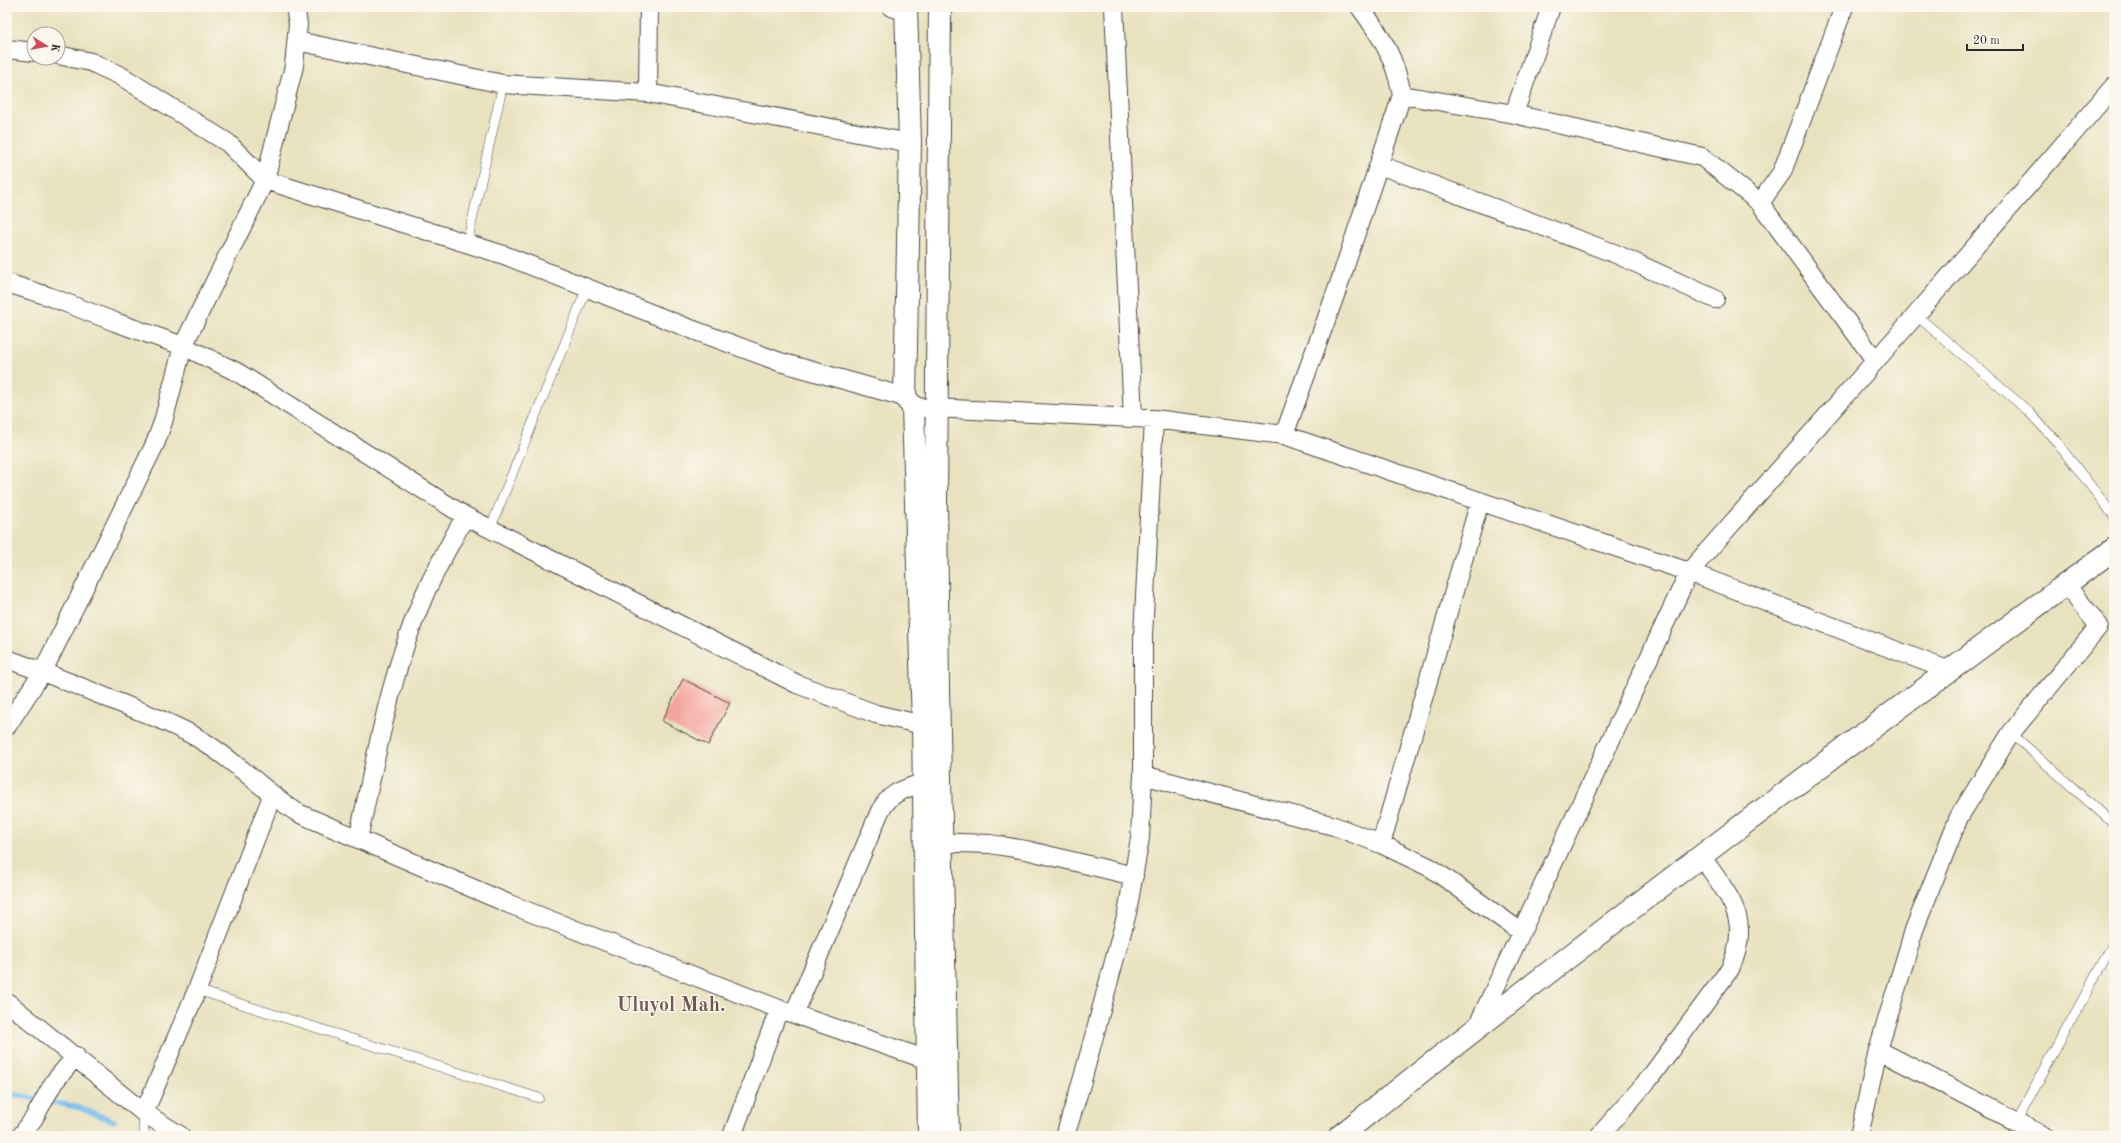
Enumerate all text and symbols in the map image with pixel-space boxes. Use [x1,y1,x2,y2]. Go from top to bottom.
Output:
north arrow [26,26,66,66]
scale bar [1967,26,2023,52]
text: 20 m [1973,35,2000,47]
text: K [48,42,61,53]
district label: Uluyol Mah. [616,996,726,1016]

